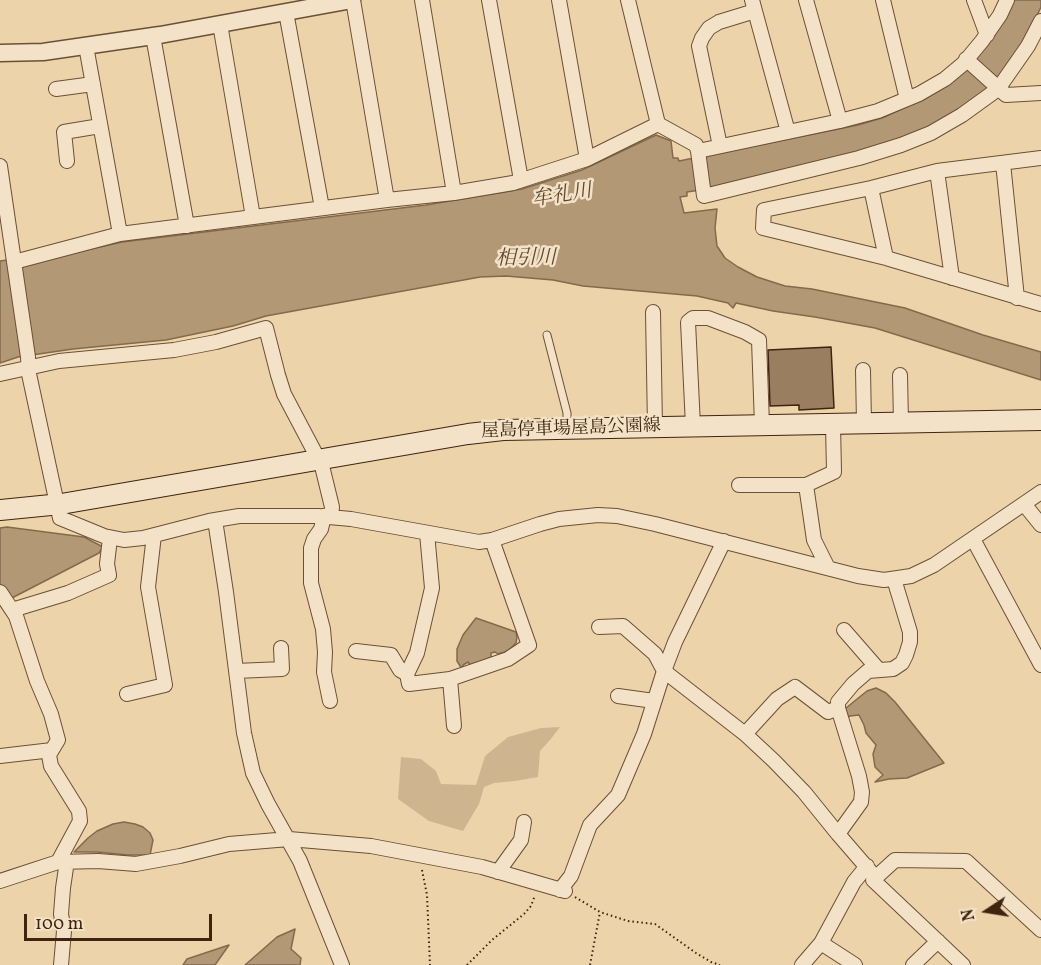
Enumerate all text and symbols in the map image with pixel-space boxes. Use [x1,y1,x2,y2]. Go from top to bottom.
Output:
water label: 牟礼川 [530,180,594,214]
water label: 相引川 [496,247,556,273]
street label: 屋島停車場屋島公園線 [481,416,661,444]
north arrow [957,881,1017,941]
scale bar [27,902,214,940]
text: N [957,907,981,923]
text: 100 m [35,912,84,937]

